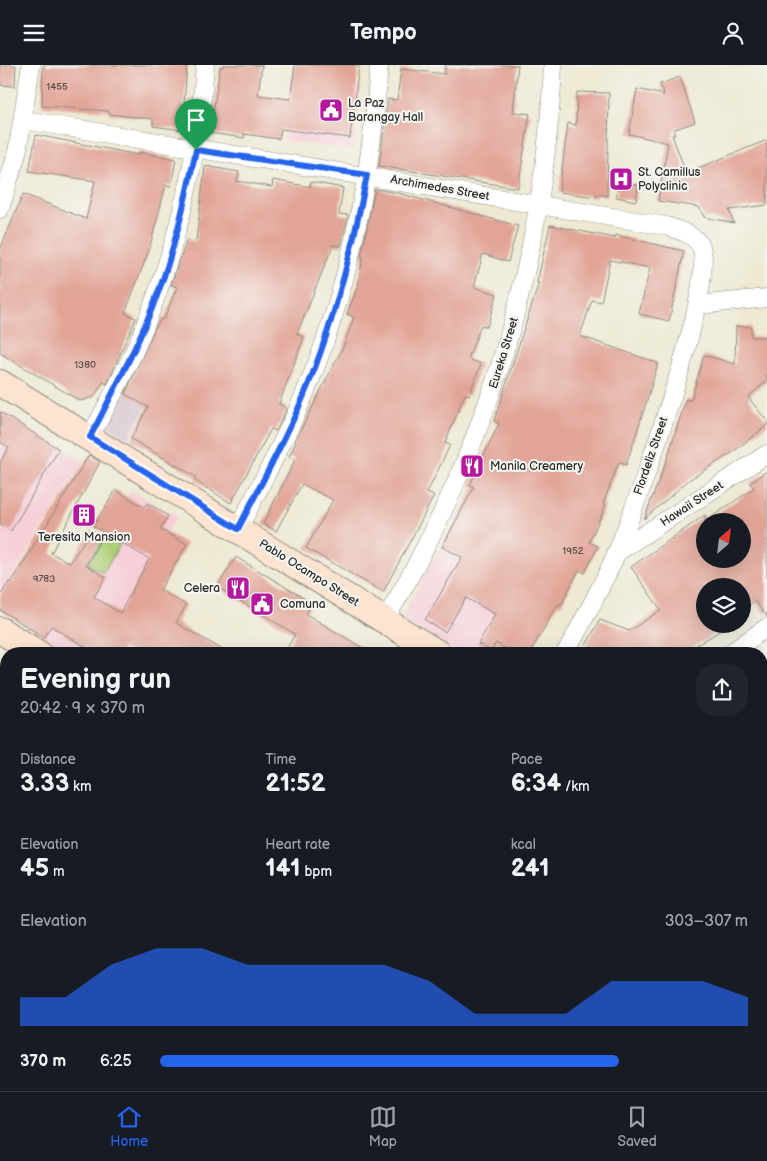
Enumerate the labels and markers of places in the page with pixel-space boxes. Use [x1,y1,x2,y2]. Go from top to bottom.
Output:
place label: La Paz Barangay Hall [348,96,423,125]
public building icon: La Paz Barangay Hall [318,97,344,123]
pin [175,99,217,150]
place label: St. Camillus Polyclinic [638,165,701,194]
hospital icon: St. Camillus Polyclinic [608,166,634,192]
restaurant icon: Manila Creamery [459,453,485,479]
place label: Manila Creamery [490,459,584,474]
building icon: Teresita Mansion [71,502,97,528]
place label: Teresita Mansion [38,530,131,545]
restaurant icon: Celera [225,575,251,601]
place label: Celera [184,581,220,596]
public building icon: Comuna [249,591,275,617]
place label: Comuna [280,597,326,612]

